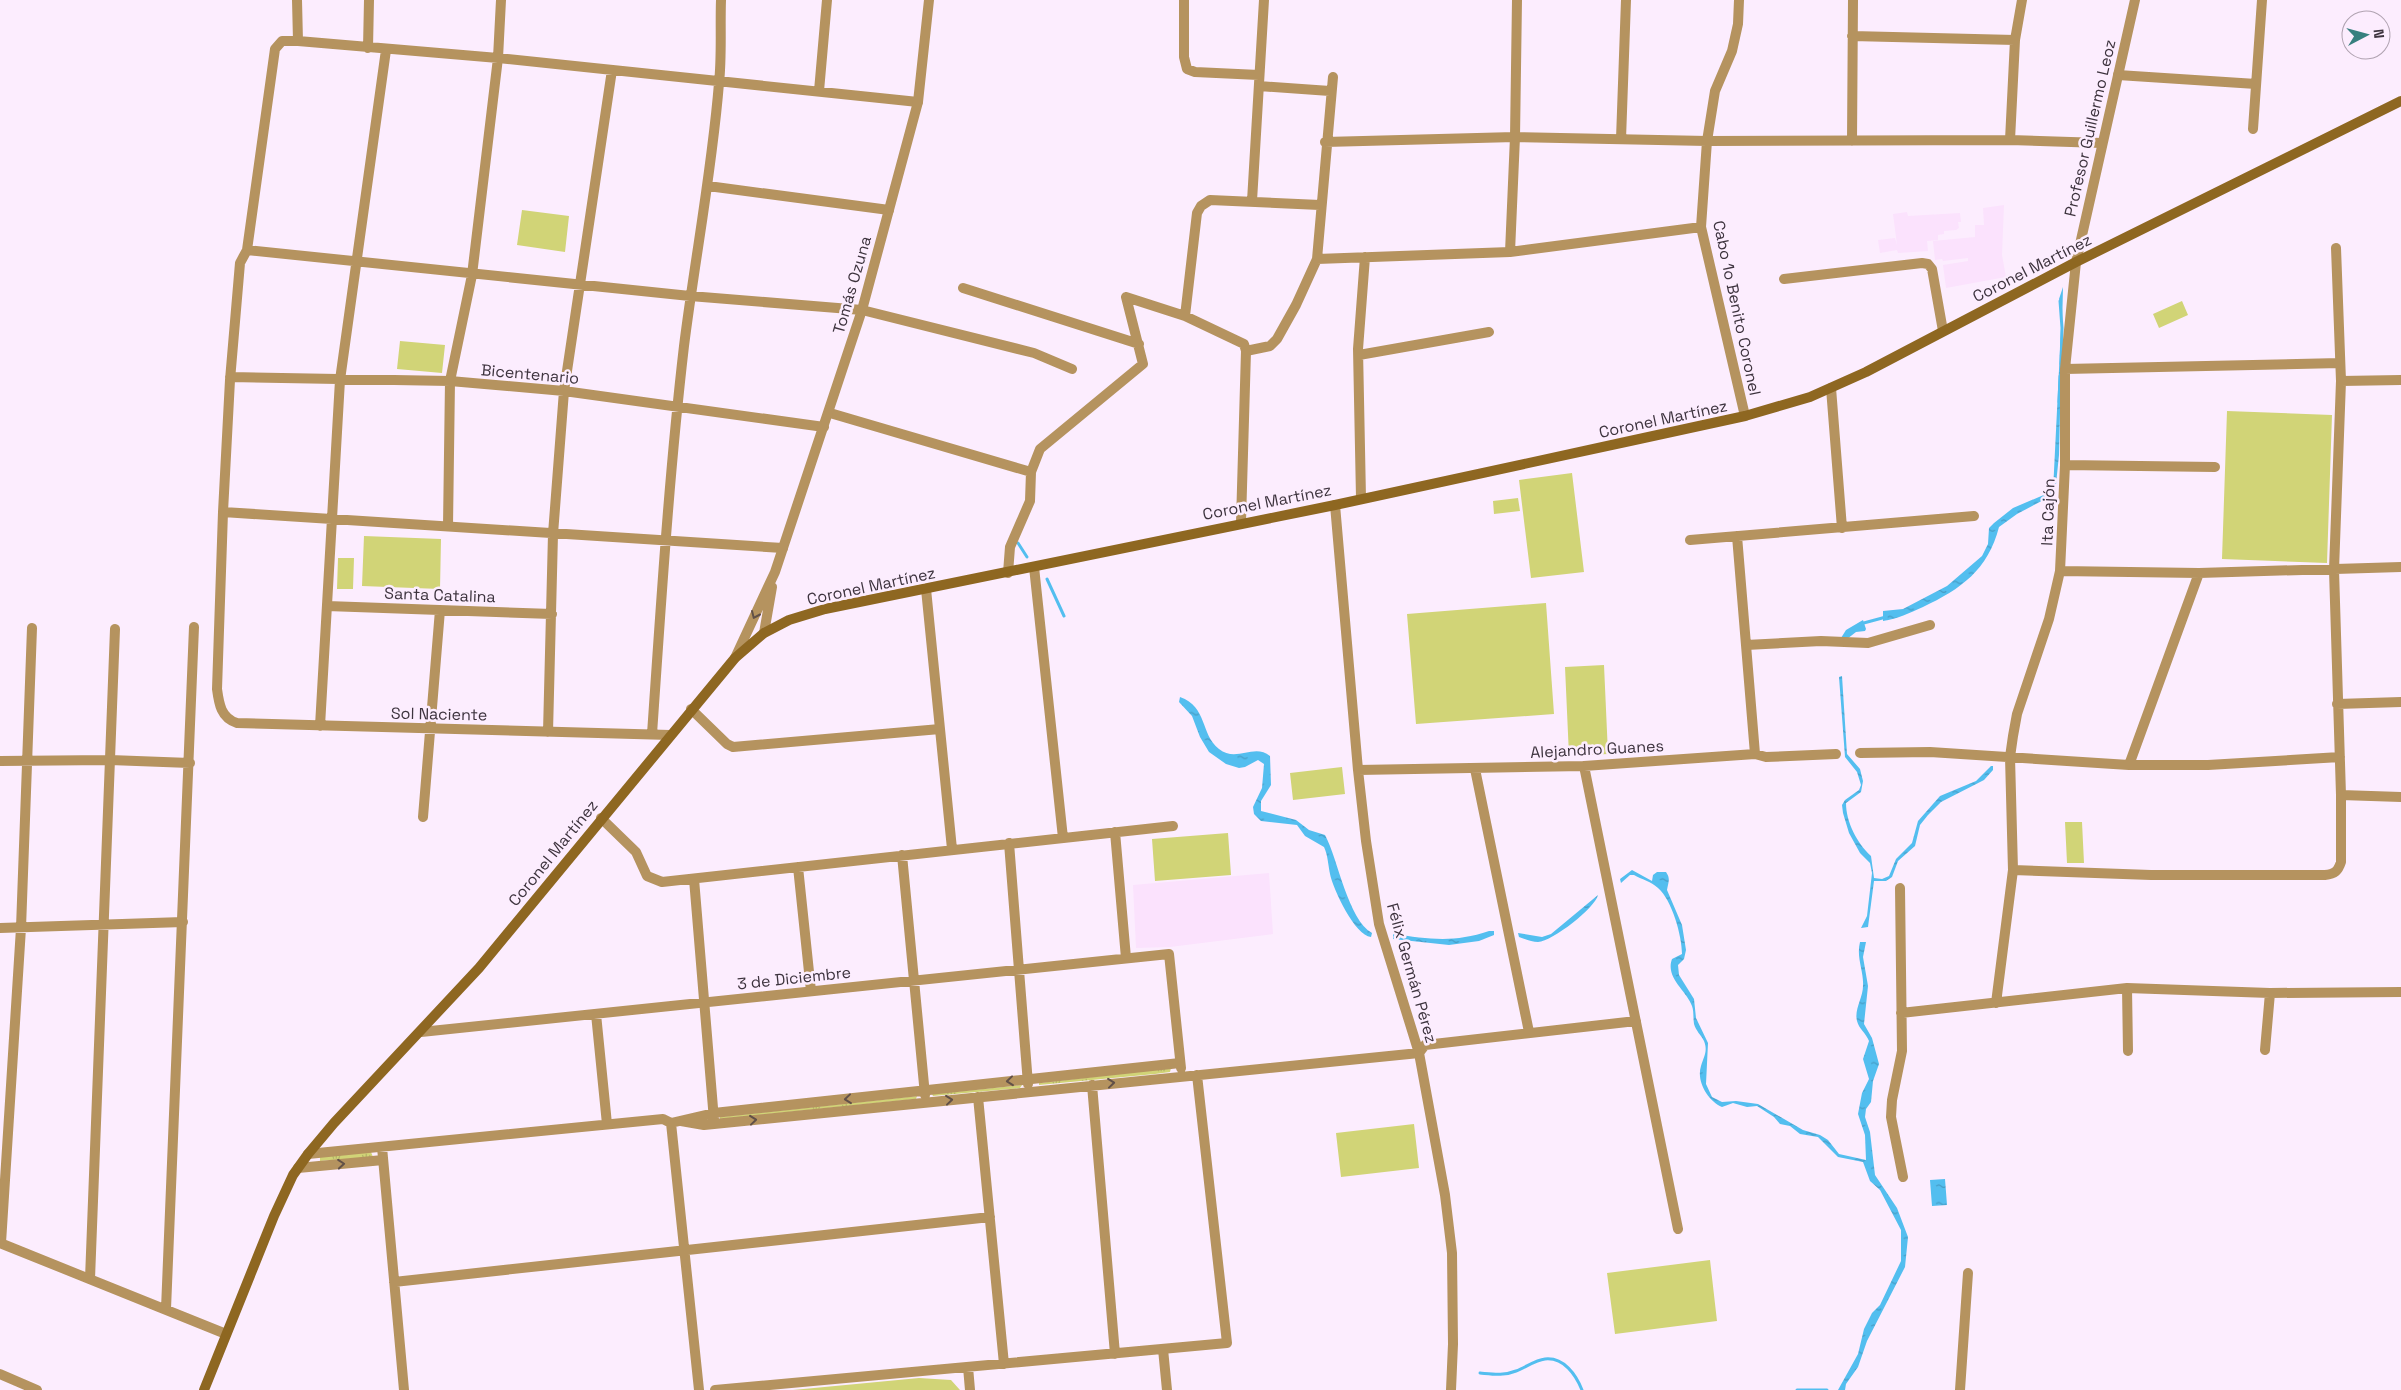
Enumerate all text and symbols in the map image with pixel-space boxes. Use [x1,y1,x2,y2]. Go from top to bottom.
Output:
north arrow [2341,10,2391,60]
text: N [2369,28,2388,39]
street label: Profesor Guillermo Leoz [2059,37,2121,219]
street label: Cabo 1o Benito Coronel [1708,219,1766,397]
street label: Coronel Martínez [1969,229,2095,307]
street label: Tomás Ozuna [828,234,876,336]
street label: Bicentenario [480,359,580,389]
street label: Coronel Martínez [1597,395,1729,443]
street label: Ita Cajón [2036,478,2060,546]
street label: Coronel Martínez [1201,479,1333,525]
street label: Coronel Martínez [805,562,937,610]
street label: Santa Catalina [384,583,496,607]
one-way arrow [751,610,762,619]
street label: Sol Naciente [391,703,487,725]
street label: Alejandro Guanes [1530,735,1664,763]
street label: Coronel Martínez [504,796,602,910]
street label: Félix Germán Pérez [1382,901,1442,1045]
street label: 3 de Diciembre [736,962,852,994]
one-way arrow [1006,1075,1014,1086]
one-way arrow [1107,1078,1115,1089]
one-way arrow [844,1093,852,1104]
one-way arrow [945,1095,953,1106]
one-way arrow [749,1115,757,1126]
one-way arrow [337,1159,345,1170]

